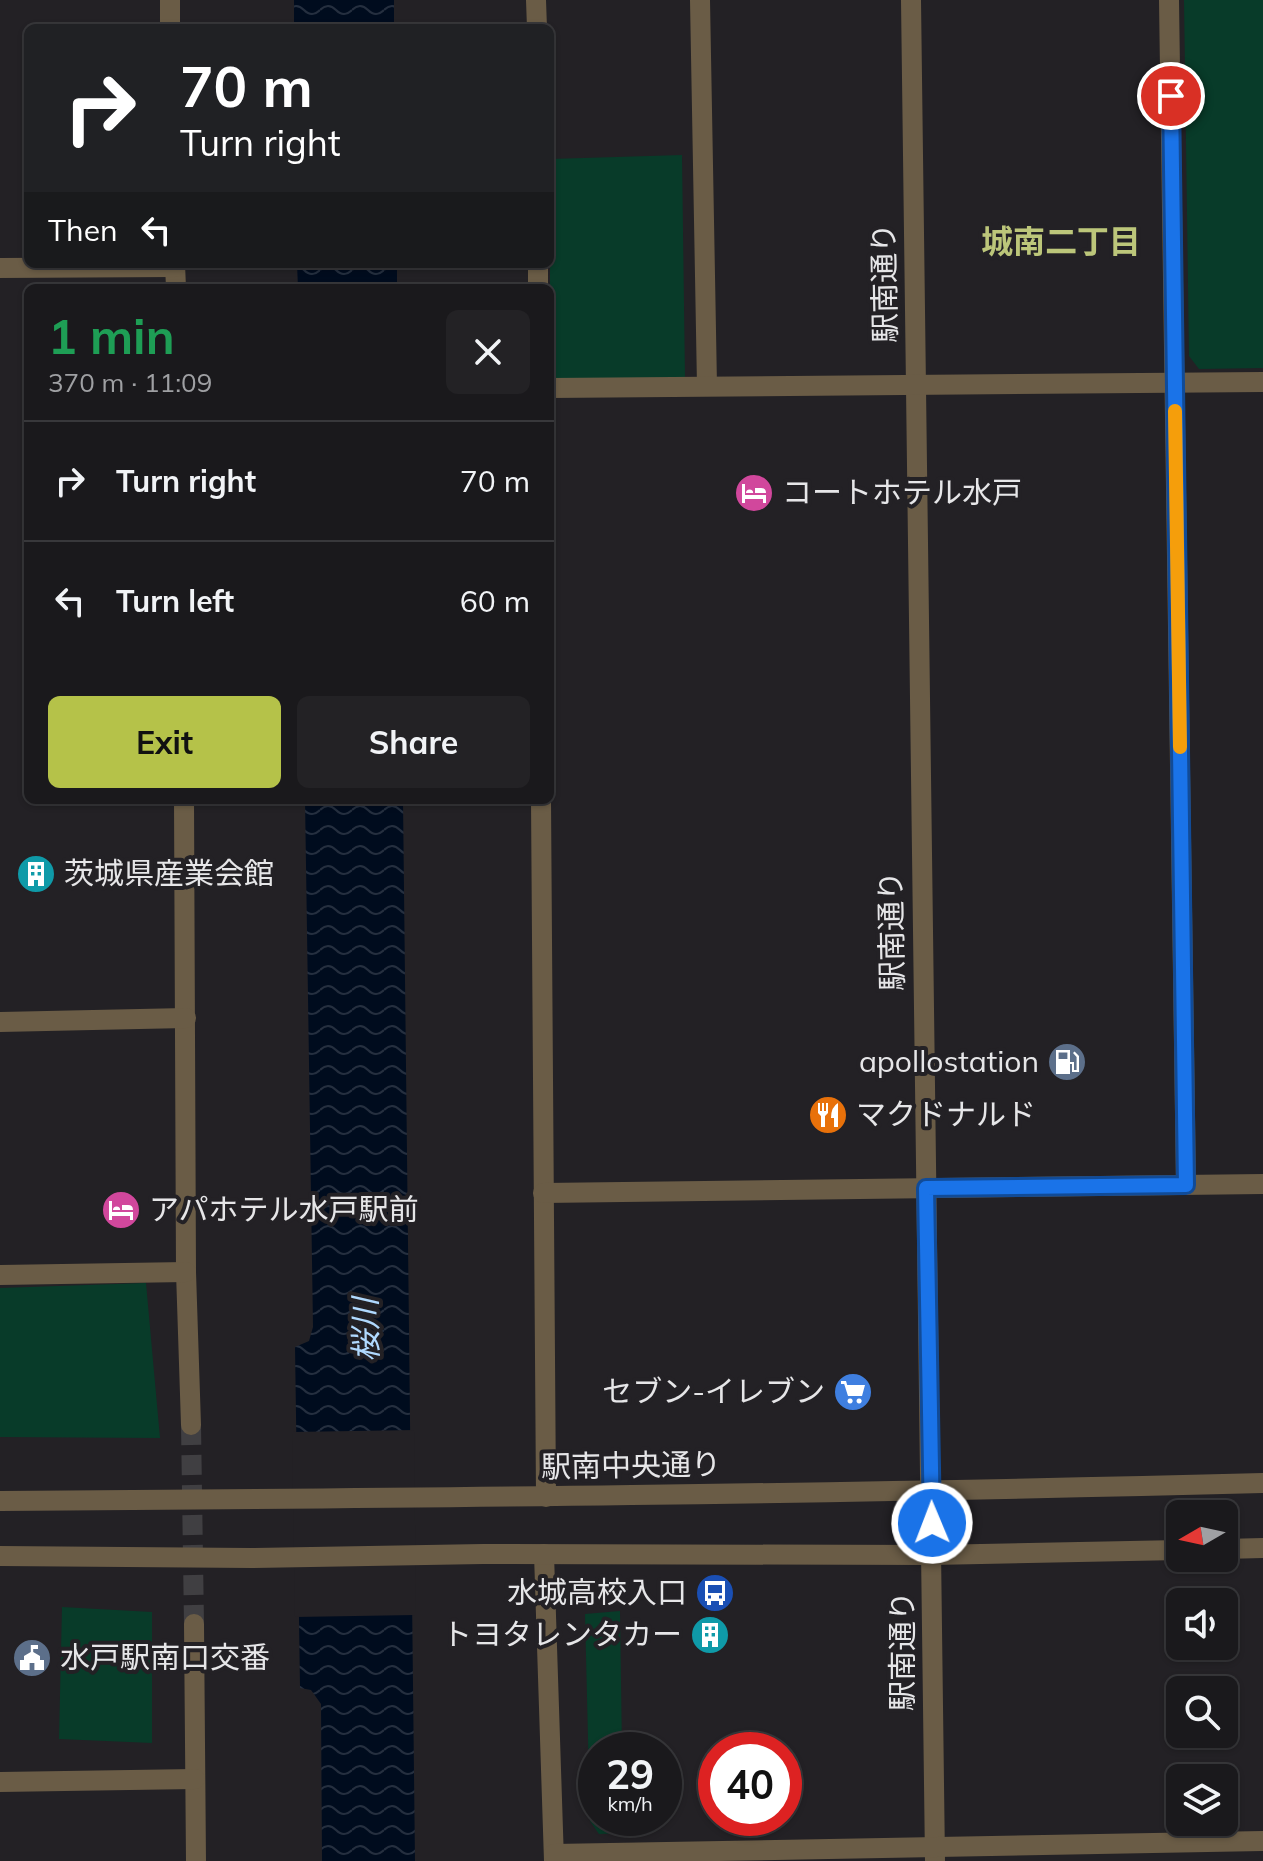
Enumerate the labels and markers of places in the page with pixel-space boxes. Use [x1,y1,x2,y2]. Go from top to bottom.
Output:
pin [1137,62,1205,130]
hotel icon: コートホテル水戸 [733,472,775,514]
place label: コートホテル水戸 [782,473,1022,511]
building icon: 茨城県産業会館 [15,853,57,895]
place label: 茨城県産業会館 [64,854,274,892]
fuel station icon: apollostation [1046,1041,1088,1083]
place label: apollostation [859,1042,1039,1080]
restaurant icon: マクドナルド [807,1094,849,1136]
place label: マクドナルド [856,1095,1036,1133]
hotel icon: アパホテル水戸駅前 [100,1189,142,1231]
place label: アパホテル水戸駅前 [149,1190,418,1228]
supermarket icon: セブン-イレブン [832,1371,874,1413]
place label: セブン-イレブン [602,1372,825,1410]
bus stop icon: 水城高校入口 [694,1572,736,1614]
place label: 水城高校入口 [507,1573,687,1611]
building icon: トヨタレンタカー [689,1614,731,1656]
place label: トヨタレンタカー [442,1615,682,1653]
public building icon: 水戸駅南口交番 [11,1637,53,1679]
place label: 水戸駅南口交番 [60,1638,270,1676]

